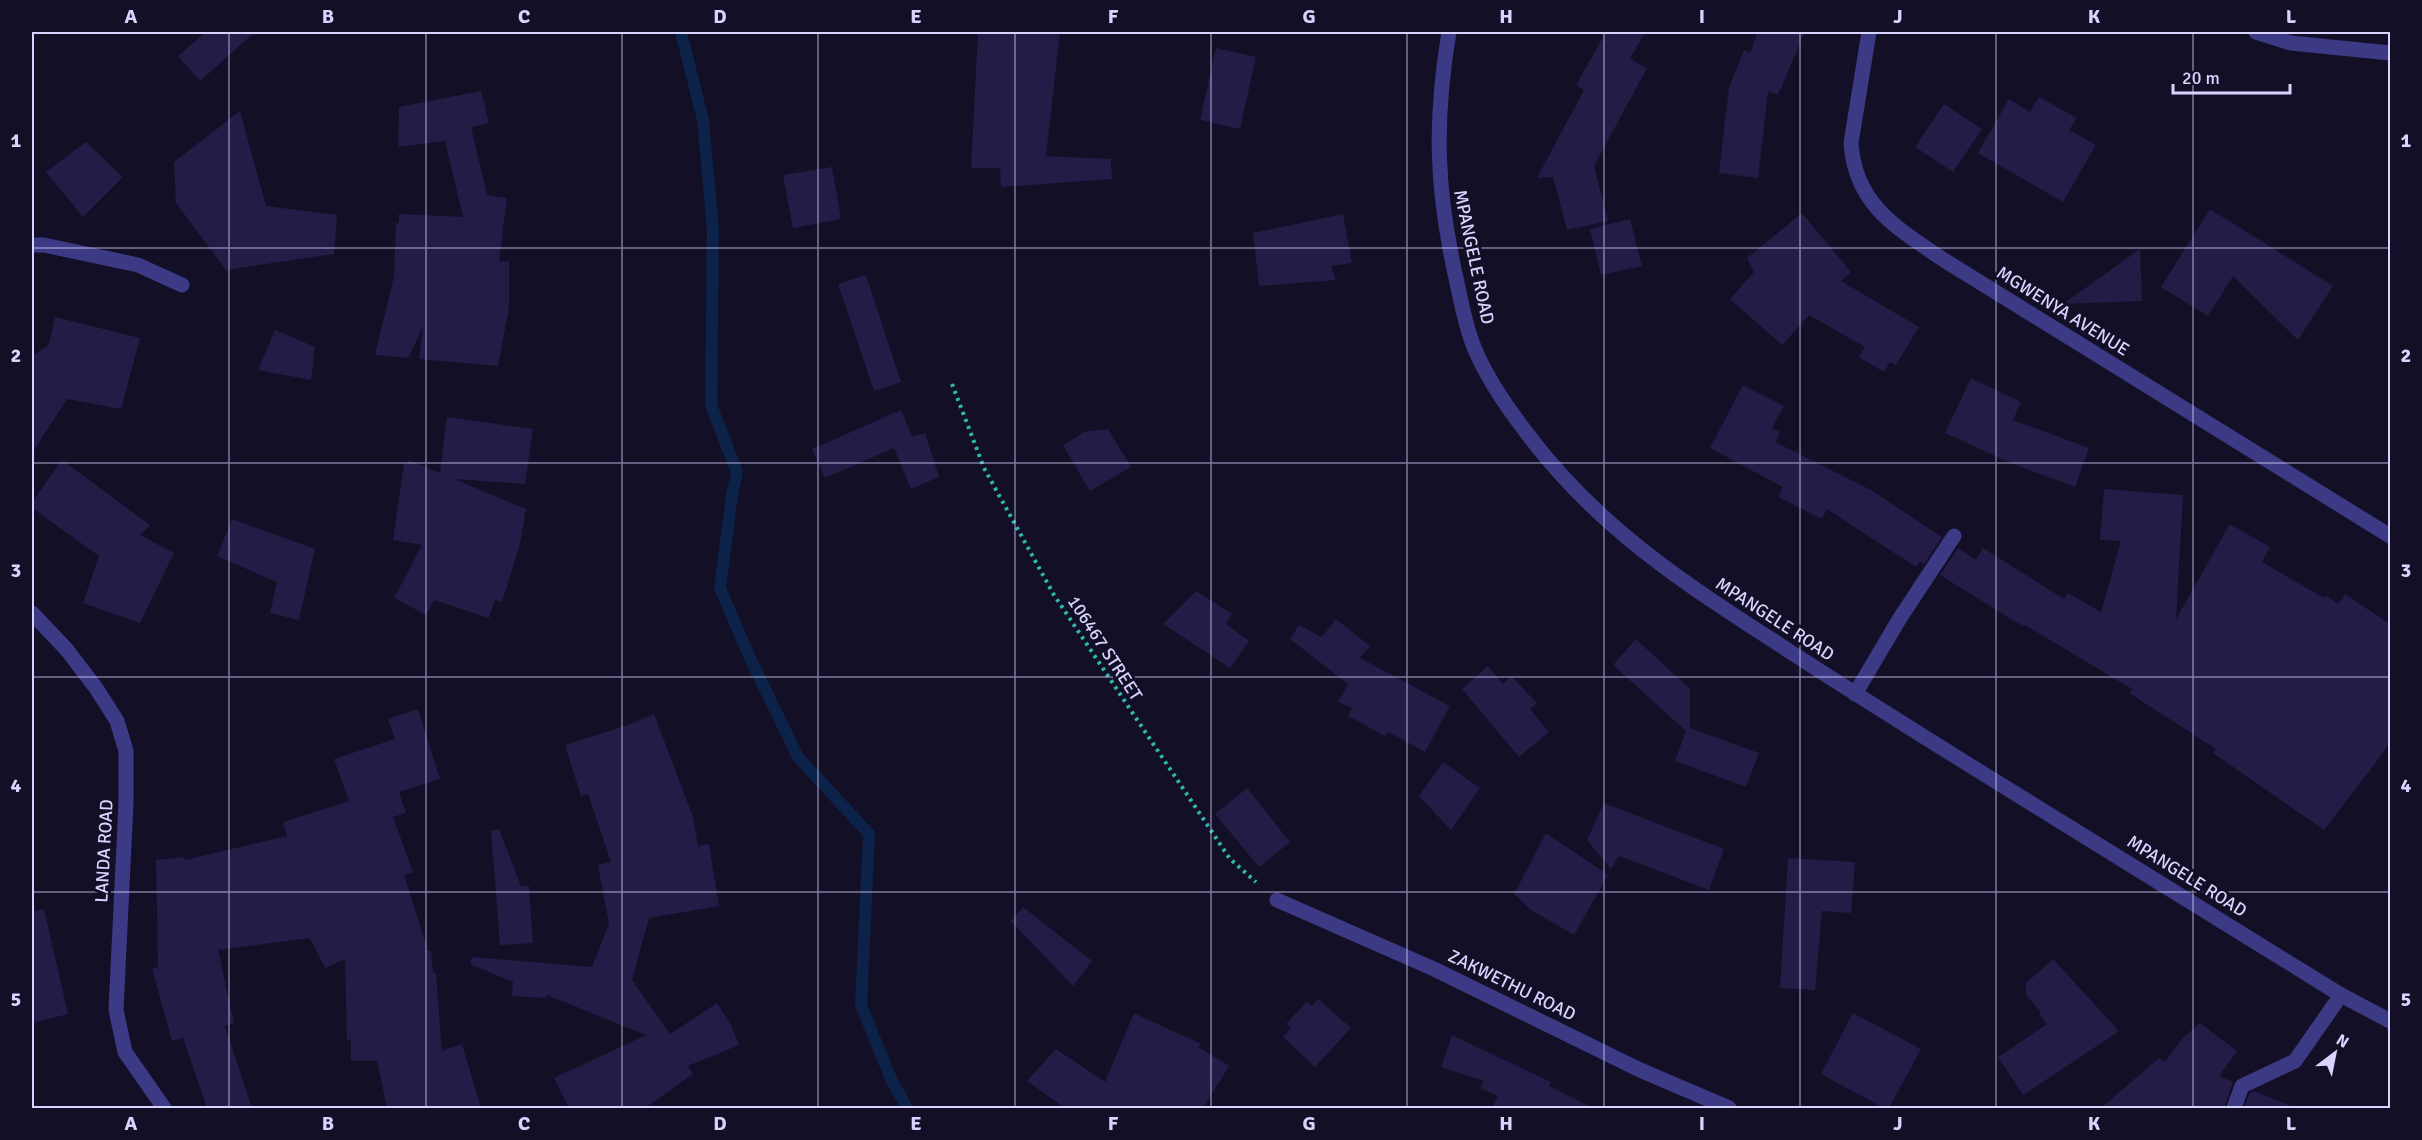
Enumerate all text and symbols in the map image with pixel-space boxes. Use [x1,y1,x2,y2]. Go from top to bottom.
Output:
text: A [125,4,138,29]
text: B [322,4,334,29]
text: C [518,4,530,29]
text: D [713,4,727,29]
text: E [910,4,922,29]
text: F [1108,4,1119,29]
text: G [1302,4,1316,29]
text: H [1499,4,1513,29]
text: I [1699,4,1705,29]
text: J [1893,4,1903,29]
text: K [2088,4,2101,29]
text: L [2286,4,2297,29]
scale bar [2173,57,2290,95]
text: 20 m [2182,67,2220,89]
text: 1 [11,128,22,153]
text: 1 [2401,128,2412,153]
street label: MPANGELE ROAD [1449,188,1499,326]
street label: MGWENYA AVENUE [1993,261,2133,361]
text: 2 [11,343,21,368]
text: 2 [2401,343,2411,368]
text: 3 [11,558,21,583]
text: 3 [2401,558,2411,583]
street label: MPANGELE ROAD [1712,573,1838,665]
street label: 106467 STREET [1063,591,1147,705]
text: 4 [11,773,22,798]
text: 4 [2401,773,2412,798]
street label: LANDA ROAD [90,799,118,903]
street label: MPANGELE ROAD [2123,830,2251,922]
street label: ZAKWETHU ROAD [1445,945,1579,1025]
text: 5 [11,987,21,1012]
text: 5 [2401,987,2411,1012]
north arrow [2305,1023,2365,1083]
text: N [2332,1030,2352,1053]
text: A [125,1111,138,1136]
text: B [322,1111,334,1136]
text: C [518,1111,530,1136]
text: D [713,1111,727,1136]
text: E [910,1111,922,1136]
text: F [1108,1111,1119,1136]
text: G [1302,1111,1316,1136]
text: H [1499,1111,1513,1136]
text: I [1699,1111,1705,1136]
text: J [1893,1111,1903,1136]
text: K [2088,1111,2101,1136]
text: L [2286,1111,2297,1136]

